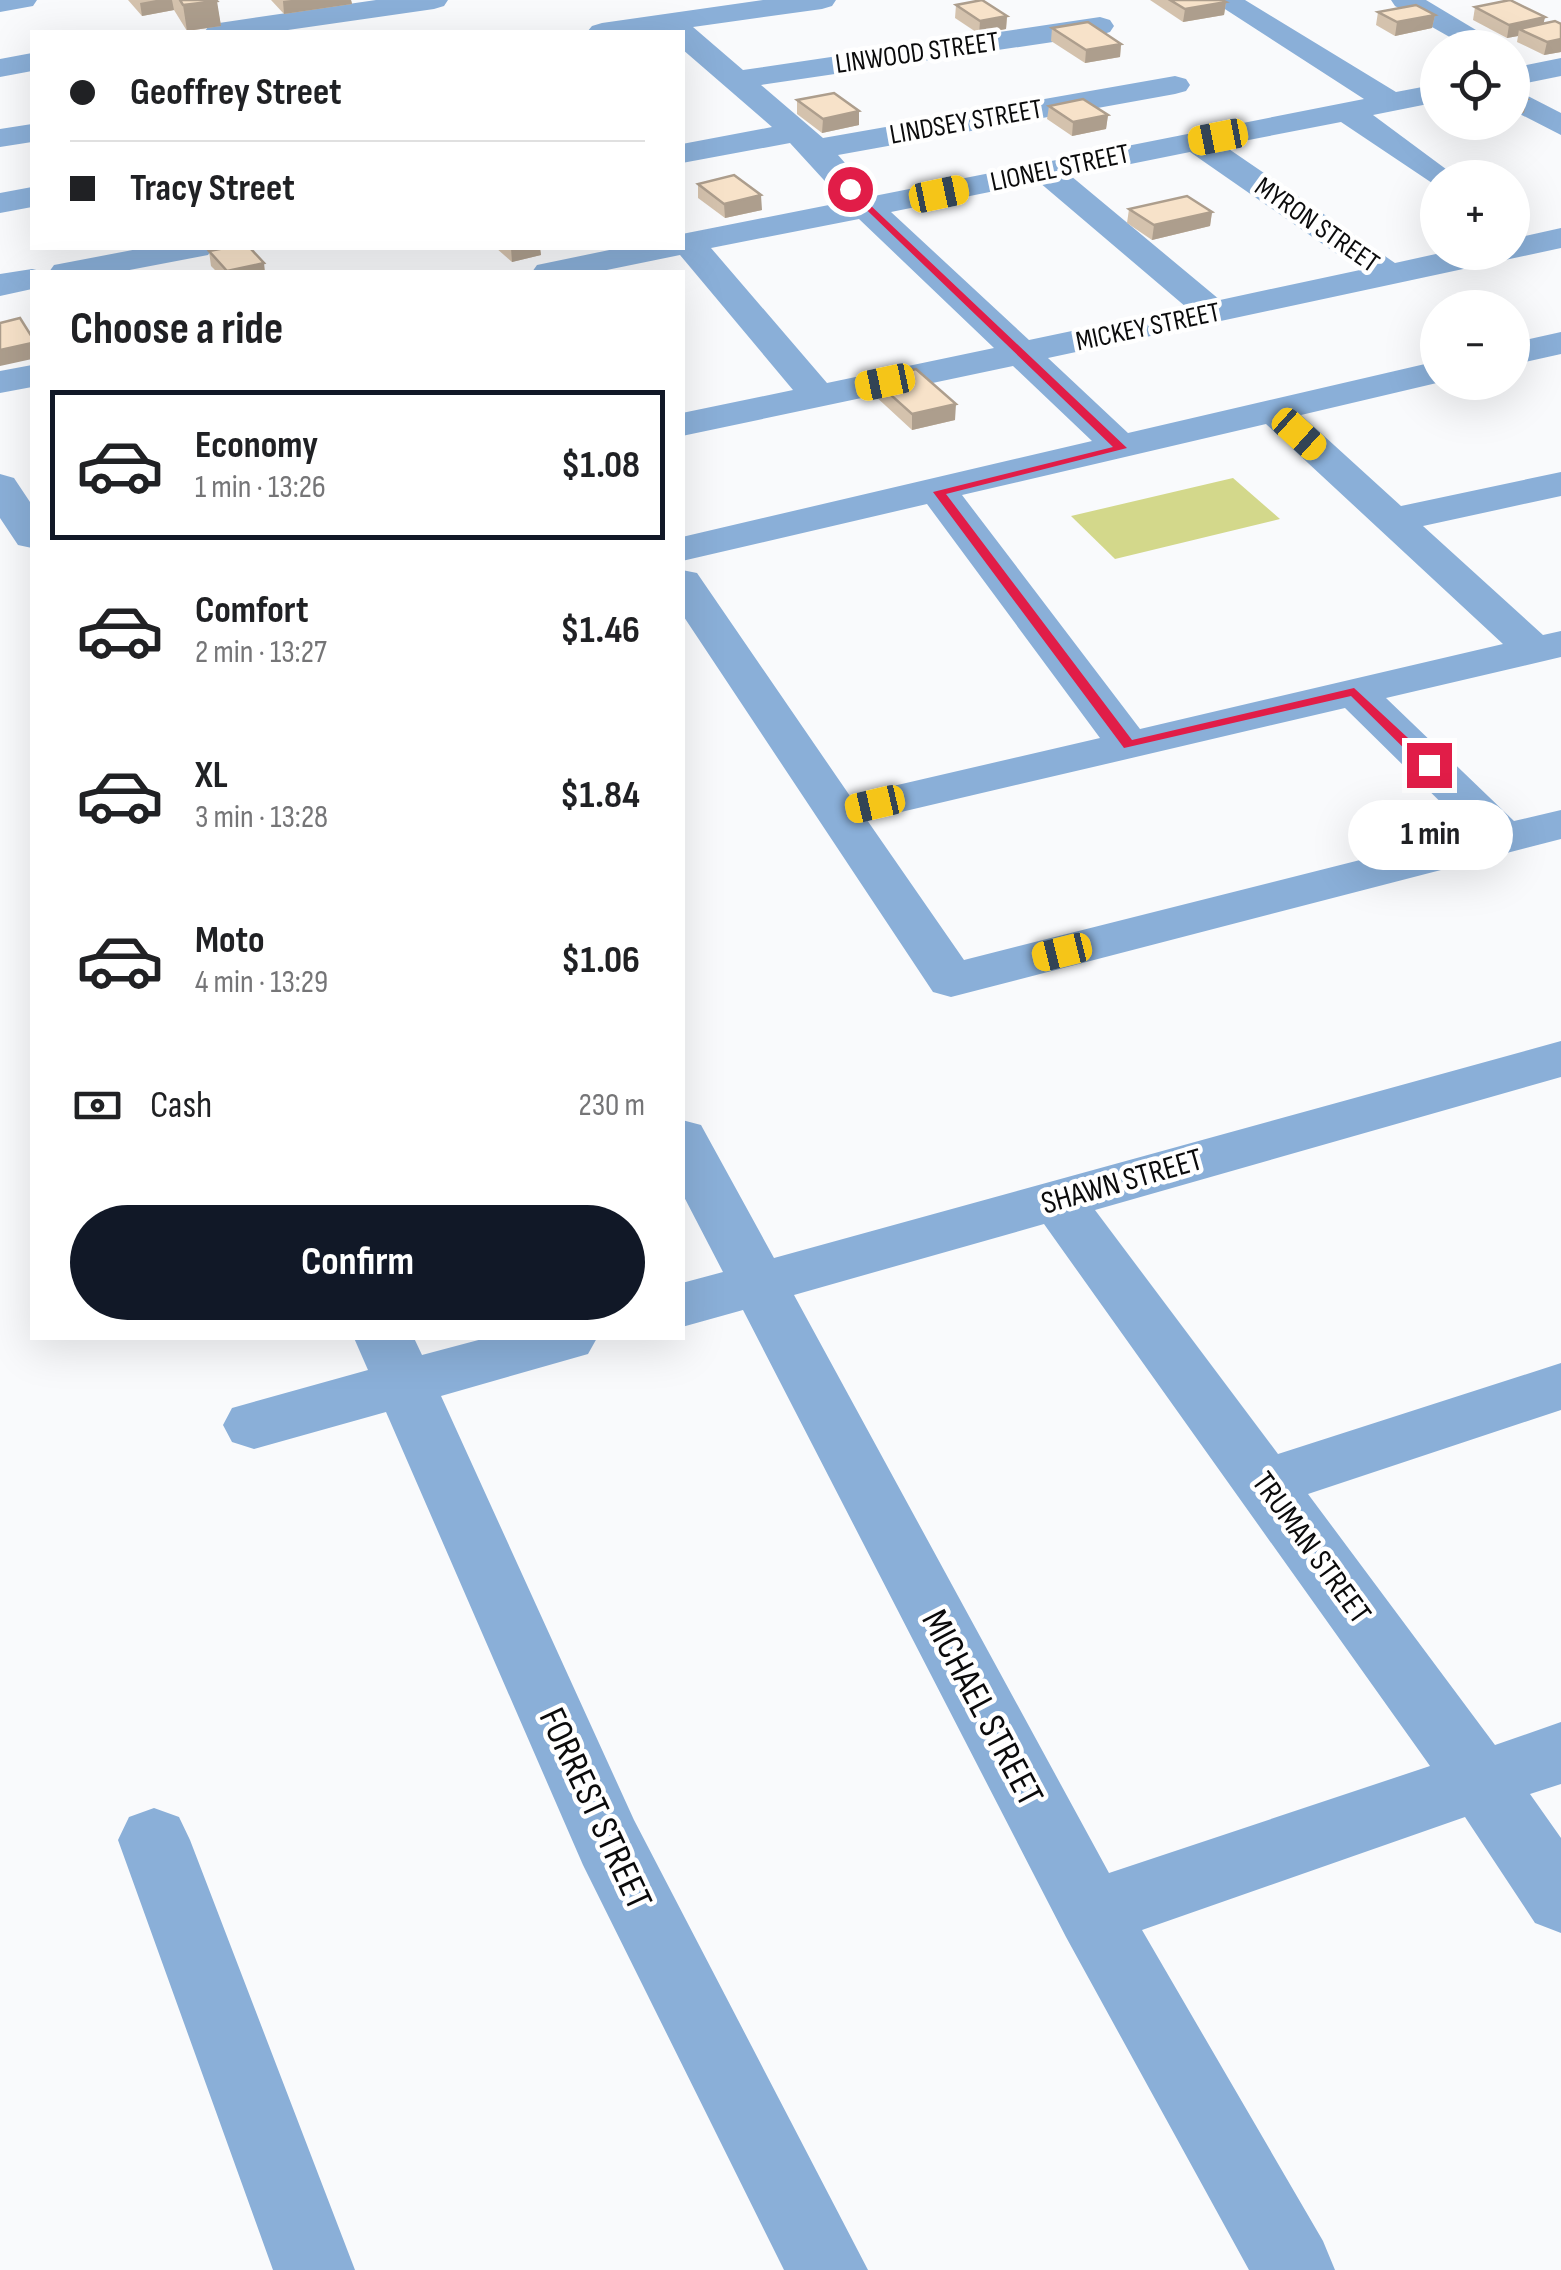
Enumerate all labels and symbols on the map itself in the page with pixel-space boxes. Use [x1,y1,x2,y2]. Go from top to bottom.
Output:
street label: LINWOOD STREET [833,25,1001,81]
street label: LINDSEY STREET [887,92,1045,152]
car [1186,117,1250,157]
street label: LIONEL STREET [988,137,1132,199]
route start [828,167,873,212]
street label: MYRON STREET [1249,170,1385,280]
car [907,173,971,215]
street label: MICKEY STREET [1073,296,1223,358]
car [853,361,917,403]
car [1267,403,1331,465]
route end [1407,743,1452,788]
car [842,783,908,825]
callout: 1 min [1346,800,1512,870]
car [1029,930,1095,974]
street label: SHAWN STREET [1037,1140,1207,1224]
street label: TRUMAN STREET [1243,1464,1379,1632]
street label: MICHAEL STREET [911,1602,1053,1814]
street label: FORREST STREET [529,1701,661,1917]

